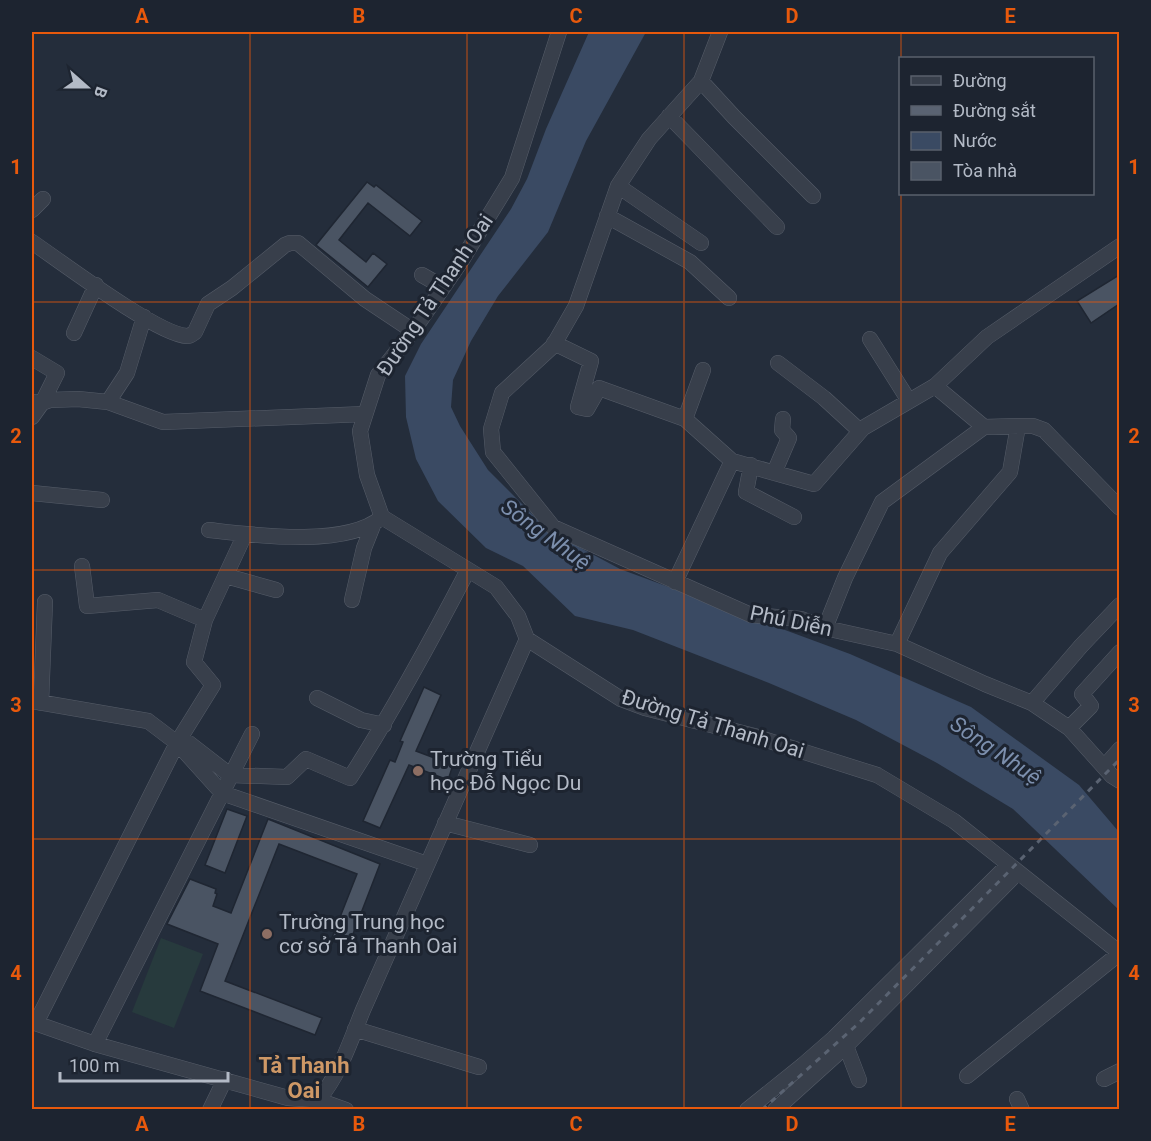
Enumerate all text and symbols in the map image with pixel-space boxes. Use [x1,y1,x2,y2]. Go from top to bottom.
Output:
text: A [135,4,149,28]
text: B [353,4,365,28]
text: C [569,4,583,28]
text: D [786,4,799,28]
text: E [1004,4,1016,28]
north arrow [57,57,117,117]
legend [899,57,1094,195]
text: Đường [953,70,1007,91]
text: B [90,84,111,100]
text: Đường sắt [953,100,1036,121]
text: Nước [953,130,997,151]
text: 1 [10,155,22,179]
text: 1 [1128,155,1140,179]
text: Tòa nhà [953,160,1017,181]
street label: Đường Tả Thanh Oai [372,210,498,380]
text: 2 [10,424,22,448]
text: 2 [1128,424,1140,448]
water label: Sông Nhuệ [496,494,595,575]
street label: Phú Diễn [748,601,834,641]
street label: Đường Tả Thanh Oai [619,685,807,763]
text: 3 [10,693,22,717]
text: 3 [1128,693,1140,717]
water label: Sông Nhuệ [946,711,1046,790]
place label: Trường Tiểu học Đỗ Ngọc Du [430,747,581,795]
marker: Trường Tiểu học Đỗ Ngọc Du [411,764,425,778]
place label: Trường Trung học cơ sở Tả Thanh Oai [279,910,457,958]
marker: Trường Trung học cơ sở Tả Thanh Oai [260,927,274,941]
text: 4 [10,961,22,985]
text: 4 [1128,961,1140,985]
scale bar [60,1045,228,1083]
district label: Tả Thanh Oai [258,1053,350,1103]
text: 100 m [69,1055,120,1076]
text: A [135,1112,149,1136]
text: B [353,1112,365,1136]
text: C [569,1112,583,1136]
text: D [786,1112,799,1136]
text: E [1004,1112,1016,1136]

